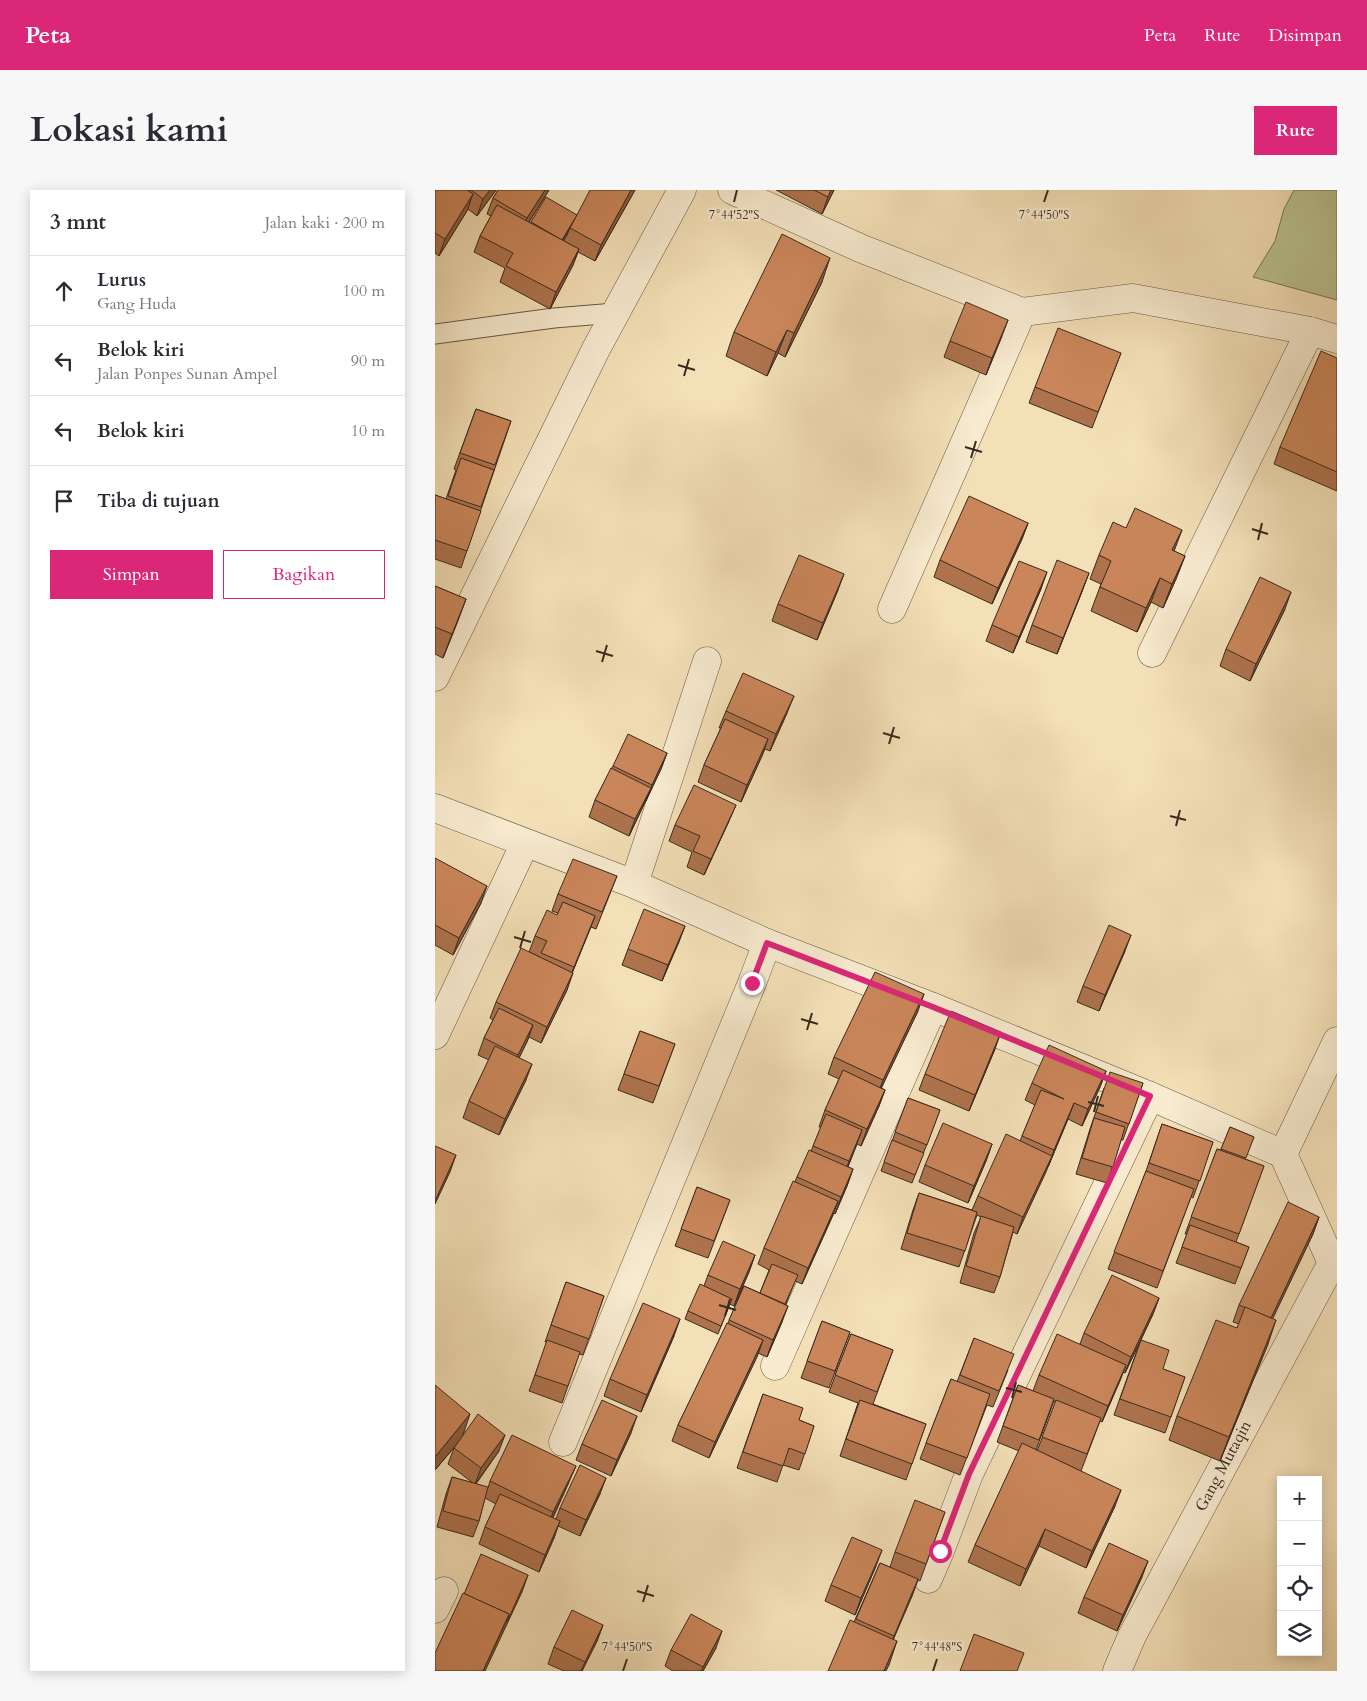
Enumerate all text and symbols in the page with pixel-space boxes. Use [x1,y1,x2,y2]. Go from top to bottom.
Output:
text: Peta [25,19,71,52]
text: Peta [1144,23,1176,48]
text: Rute [1204,23,1240,48]
text: Disimpan [1268,23,1342,48]
text: Lokasi kami [30,106,228,154]
button: Rute [1254,106,1337,155]
text: 7°44'52"S [709,207,759,223]
text: 7°44'50"S [1019,207,1069,223]
text: 3 mnt [50,208,106,237]
text: Jalan kaki · 200 m [265,212,385,234]
text: Lurus [97,267,146,293]
icon: ahead [50,277,78,305]
text: 100 m [343,280,385,302]
text: Gang Huda [97,293,177,315]
text: Belok kiri [97,337,184,363]
icon: left [50,347,78,375]
text: 90 m [351,350,385,372]
text: Jalan Ponpes Sunan Ampel [97,363,277,385]
icon: left [50,417,78,445]
text: Belok kiri [97,418,184,444]
text: 10 m [351,420,385,442]
icon: arrive [50,487,78,515]
text: Tiba di tujuan [97,488,220,514]
button: Simpan [50,550,213,599]
button: Bagikan [223,550,385,599]
route end [741,972,764,995]
street label: Gang Mutaqin [1190,1417,1256,1515]
map controls [1277,1476,1322,1656]
button: + [1277,1476,1322,1521]
button: − [1277,1521,1322,1566]
route start [929,1540,952,1563]
button: locate [1277,1566,1322,1611]
button: layers [1277,1611,1322,1656]
text: 7°44'50"S [602,1639,652,1655]
text: 7°44'48"S [912,1639,962,1655]

